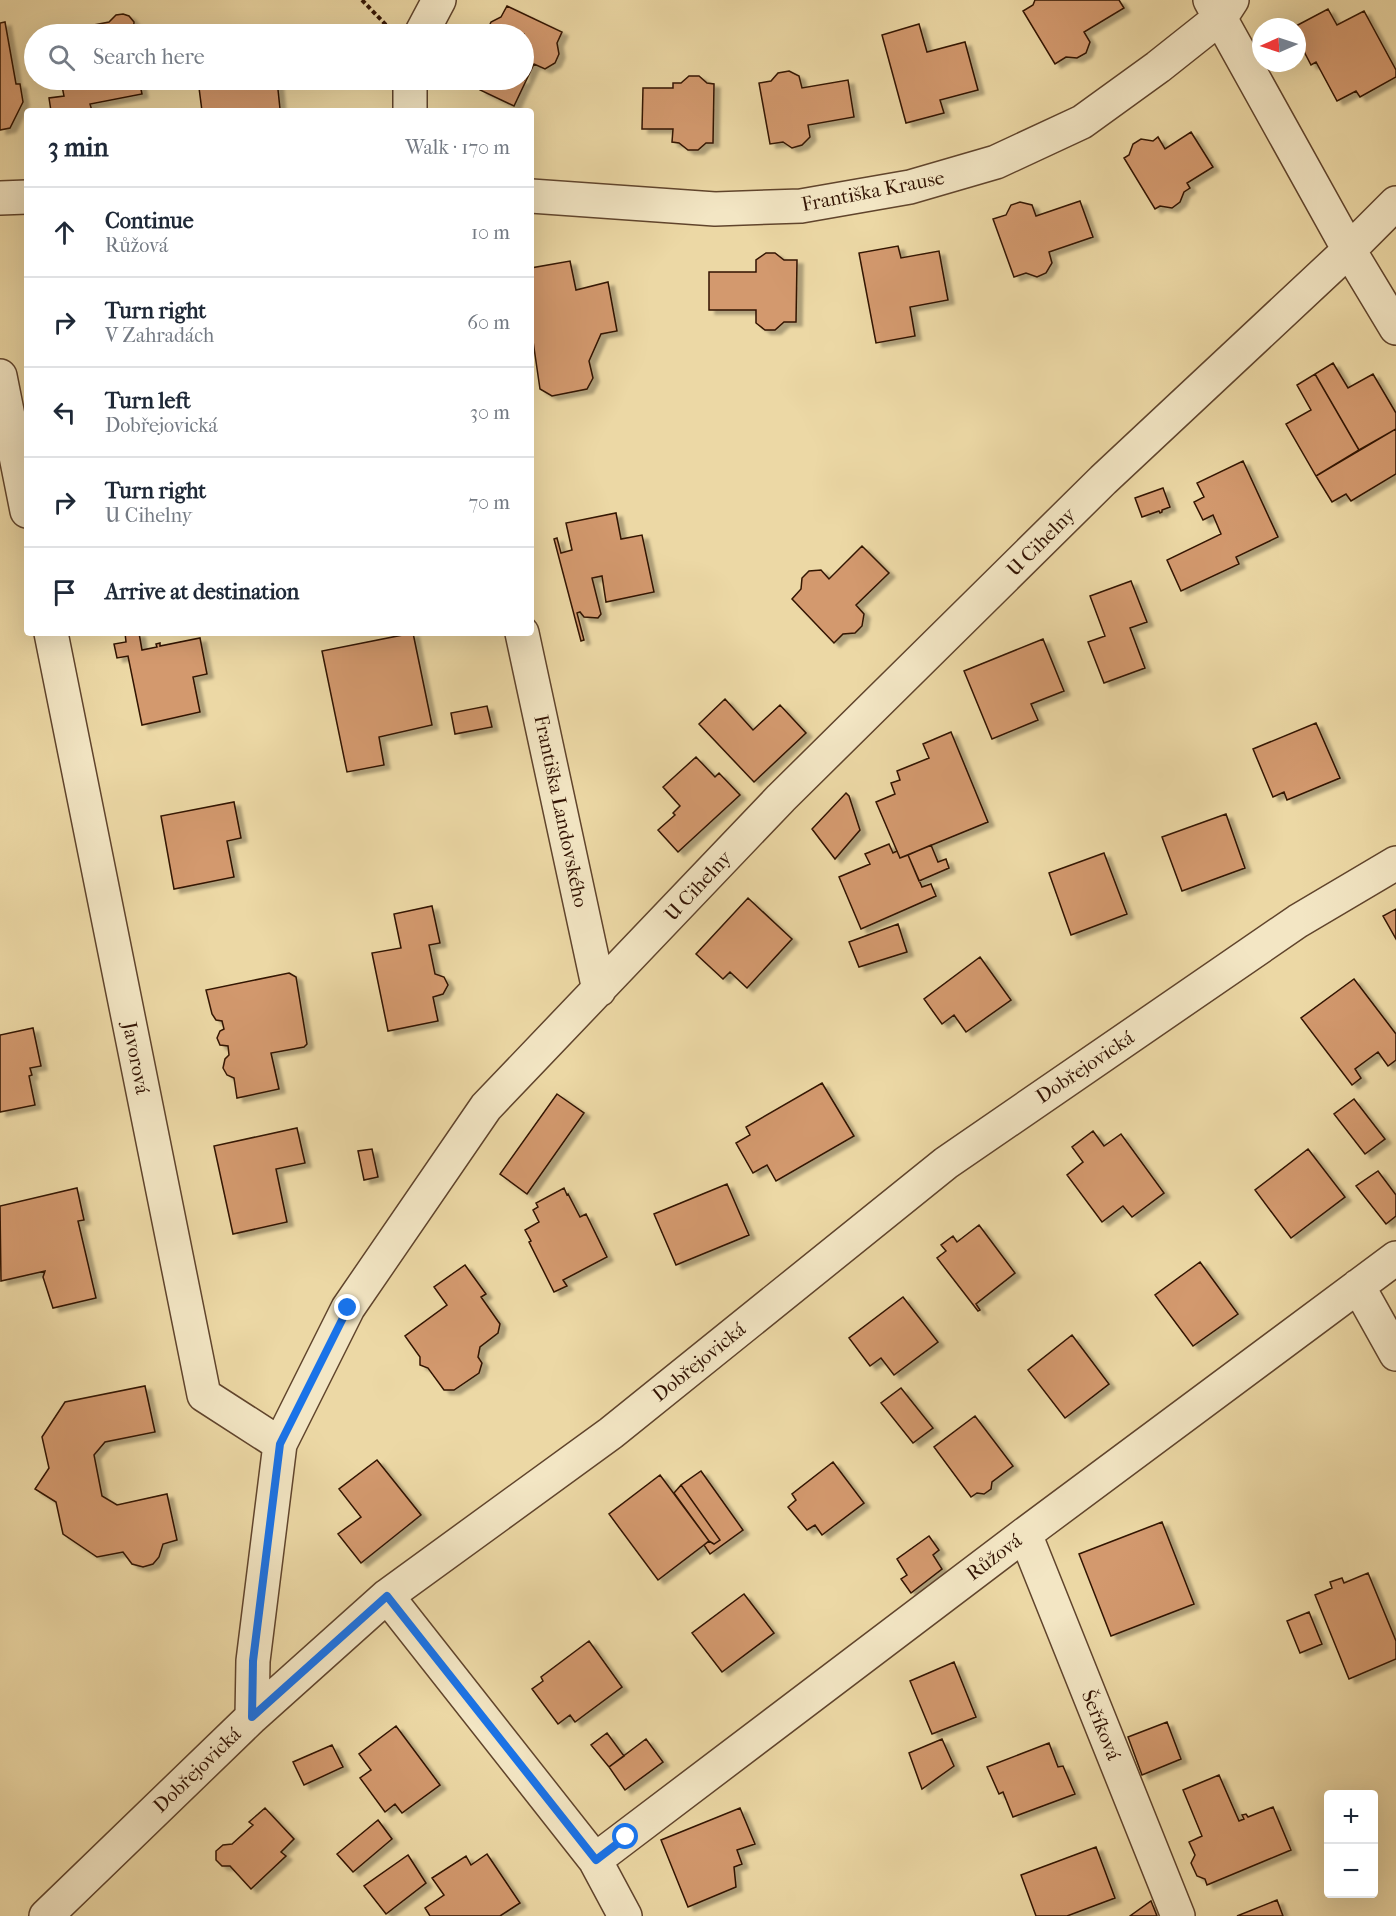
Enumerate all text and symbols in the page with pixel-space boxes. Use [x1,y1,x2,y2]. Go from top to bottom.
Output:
north arrow [1252,18,1306,72]
search box [24,24,534,90]
icon: search [45,41,78,74]
text: Search here [93,44,205,70]
text: 3 min [48,132,109,163]
text: Walk · 170 m [405,136,510,159]
street label: Františka Krause [800,166,946,216]
text: Continue [105,208,194,234]
icon: ahead [48,216,81,249]
text: 10 m [471,221,510,244]
text: Růžová [105,234,168,257]
text: Turn right [105,298,206,324]
icon: right [48,306,81,339]
text: 60 m [467,311,510,334]
text: V Zahradách [105,324,214,347]
text: Turn left [105,388,191,414]
icon: left [48,396,81,429]
text: 30 m [470,401,510,424]
text: Dobřejovická [105,414,218,437]
text: Turn right [105,478,206,504]
icon: right [48,486,81,519]
text: 70 m [468,491,510,514]
street label: U Cihelny [1002,502,1081,581]
text: U Cihelny [105,504,192,527]
icon: arrive [48,576,81,609]
text: Arrive at destination [105,579,299,605]
street label: Františka Landovského [529,713,593,909]
street label: U Cihelny [660,845,737,926]
street label: Javorová [117,1018,154,1097]
street label: Dobřejovická [1032,1025,1139,1108]
route end [334,1294,360,1320]
street label: Dobřejovická [648,1317,751,1406]
street label: Růžová [962,1528,1027,1585]
street label: Šeříková [1077,1686,1127,1764]
street label: Dobřejovická [148,1722,246,1817]
map controls [1324,1790,1378,1898]
button: + [1324,1790,1378,1844]
route start [612,1823,638,1849]
button: − [1324,1844,1378,1898]

